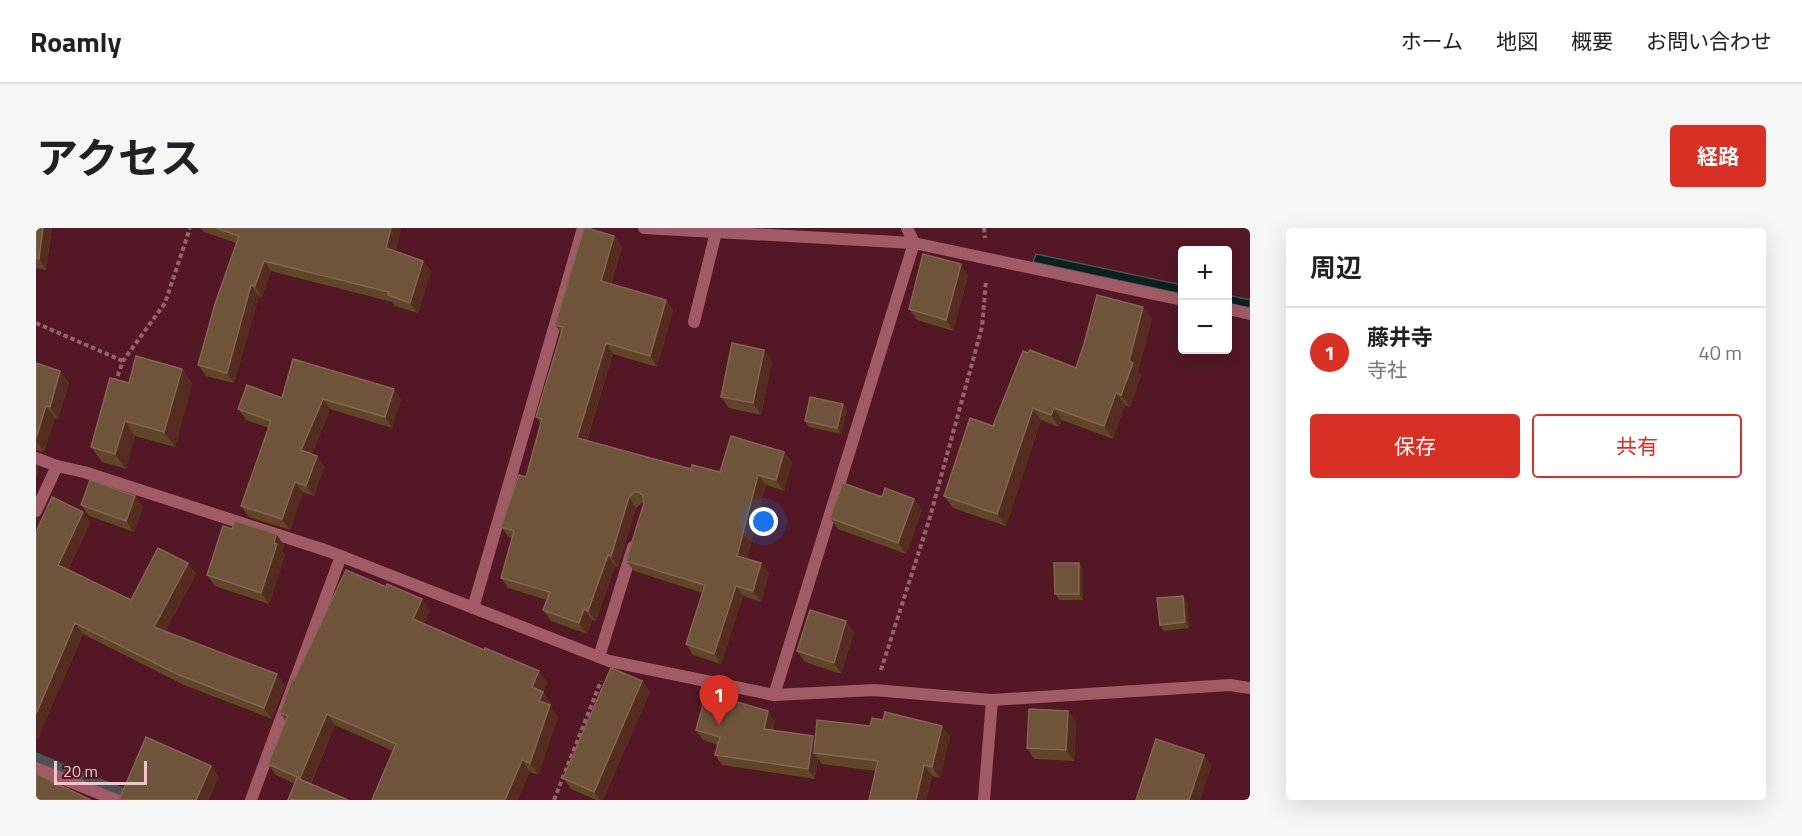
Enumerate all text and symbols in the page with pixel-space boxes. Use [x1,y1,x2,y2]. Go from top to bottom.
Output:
text: Roamly [30,20,121,63]
text: ホーム [1401,25,1463,57]
text: 地図 [1496,25,1538,57]
text: 概要 [1571,25,1613,57]
text: お問い合わせ [1646,25,1772,57]
text: アクセス [36,125,202,189]
button: 経路 [1670,125,1766,187]
map controls [1178,246,1232,354]
button: + [1178,246,1232,300]
text: 周辺 [1310,248,1362,287]
button: − [1178,300,1232,354]
text: 藤井寺 [1367,320,1433,354]
text: 1 [1324,337,1335,368]
text: 40 m [1698,337,1742,368]
text: 寺社 [1367,354,1407,385]
button: 保存 [1310,414,1520,478]
button: 共有 [1532,414,1742,478]
your location [749,507,778,536]
pin: 1 [700,676,738,725]
scale bar [54,758,147,786]
text: 20 m [63,759,98,783]

